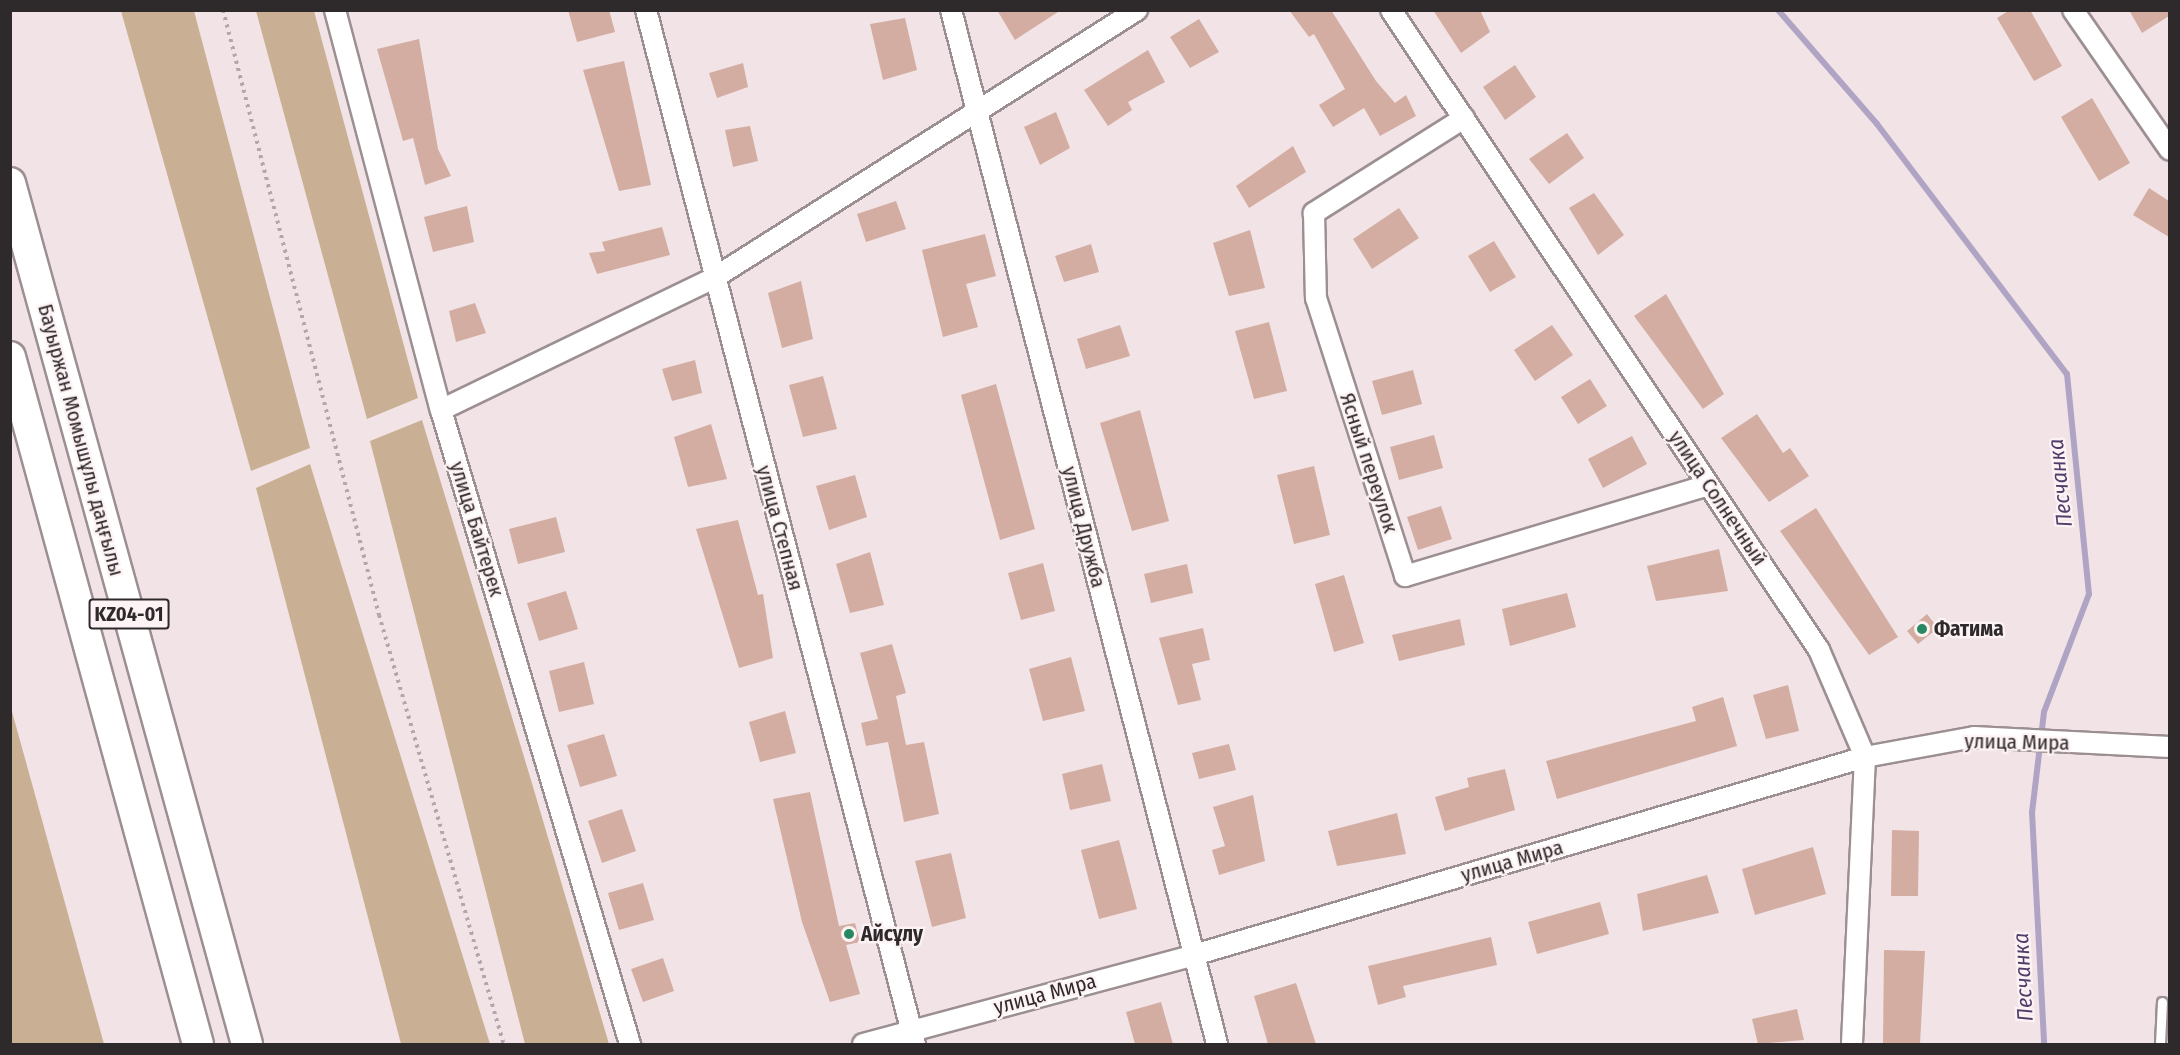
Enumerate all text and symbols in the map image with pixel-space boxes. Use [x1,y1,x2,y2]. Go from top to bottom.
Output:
street label: Бауыржан Момышұлы даңғылы [33,301,129,579]
street label: Ясный переулок [1335,390,1403,536]
street label: улица Солнечный [1663,426,1773,570]
water label: Песчанка [2042,438,2078,528]
street label: улица Байтерек [444,458,510,600]
street label: улица Степная [751,463,809,593]
street label: улица Дружба [1057,464,1111,590]
road number: KZ04-01 [88,597,170,631]
place label: Фатима [1934,616,2004,642]
marker: Фатима [1915,622,1929,636]
street label: улица Мира [1964,728,2070,756]
street label: улица Мира [1458,834,1566,888]
place label: Айсұлу [861,921,923,947]
marker: Айсұлу [842,927,856,941]
water label: Песчанка [2007,932,2039,1022]
street label: улица Мира [991,968,1099,1020]

